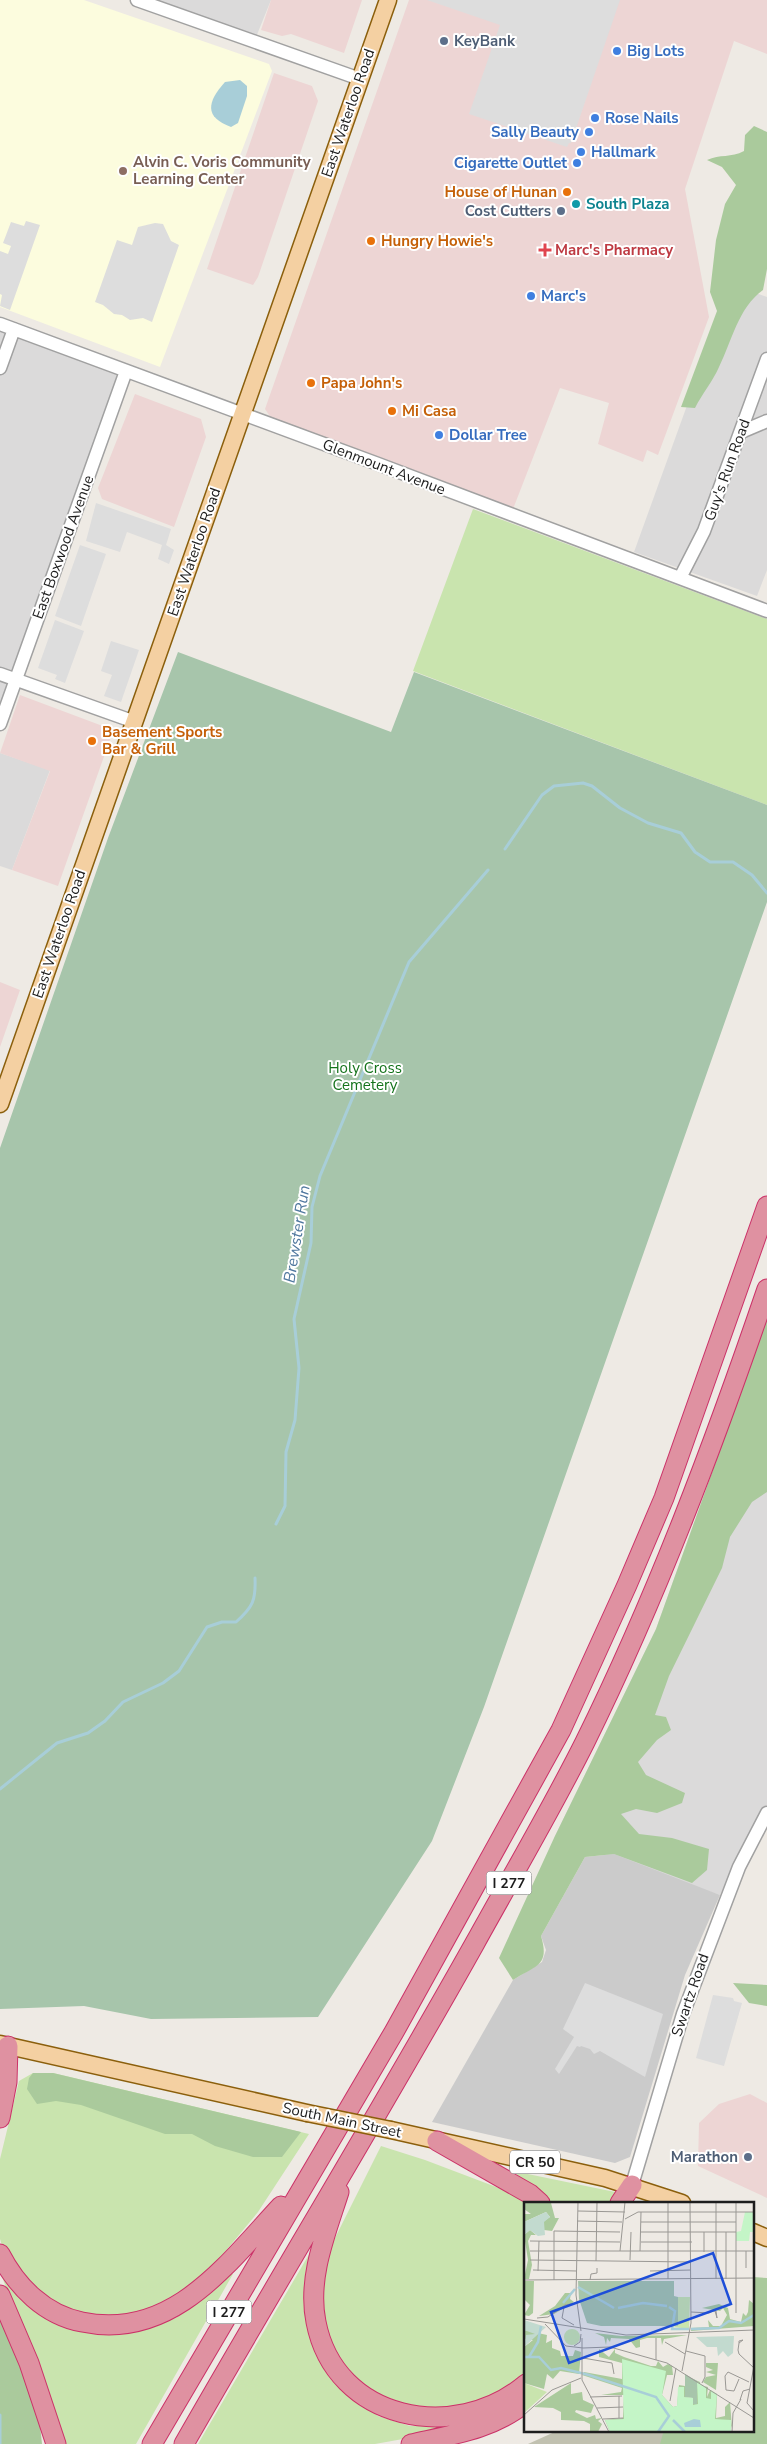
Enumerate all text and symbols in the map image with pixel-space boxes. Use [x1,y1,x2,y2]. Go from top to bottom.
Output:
place label: KeyBank [454,31,516,51]
marker: KeyBank [438,35,450,47]
place label: Big Lots [627,41,684,61]
marker: Big Lots [611,45,623,57]
street label: East Waterloo Road [317,46,379,180]
place label: Rose Nails [605,108,679,128]
marker: Rose Nails [589,112,601,124]
place label: Sally Beauty [491,122,579,142]
marker: Sally Beauty [583,126,595,138]
place label: Hallmark [591,142,657,162]
marker: Hallmark [575,146,587,158]
place label: Alvin C. Voris Community Learning Center [133,152,311,189]
place label: Cigarette Outlet [454,153,567,173]
marker: Cigarette Outlet [571,157,583,169]
marker: Alvin C. Voris Community Learning Center [117,165,129,177]
place label: House of Hunan [444,182,557,202]
marker: House of Hunan [561,186,573,198]
place label: South Plaza [586,194,669,214]
marker: South Plaza [570,198,582,210]
place label: Cost Cutters [465,201,551,221]
marker: Cost Cutters [555,205,567,217]
place label: Hungry Howie's [381,231,493,251]
marker: Hungry Howie's [365,235,377,247]
place label: Marc's Pharmacy [555,240,673,260]
marker: Marc's Pharmacy [539,244,551,256]
place label: Marc's [541,286,586,306]
marker: Marc's [525,290,537,302]
place label: Papa John's [321,373,402,393]
marker: Papa John's [305,377,317,389]
place label: Mi Casa [402,401,457,421]
marker: Mi Casa [386,405,398,417]
street label: Guy's Run Road [699,416,755,524]
place label: Dollar Tree [449,425,527,445]
marker: Dollar Tree [433,429,445,441]
street label: Glenmount Avenue [320,434,448,500]
street label: East Boxwood Avenue [28,472,98,622]
street label: East Waterloo Road [163,485,225,619]
place label: Basement Sports Bar & Grill [102,722,222,759]
marker: Basement Sports Bar & Grill [86,735,98,747]
street label: East Waterloo Road [28,867,90,1001]
park label: Holy Cross Cemetery [328,1058,402,1095]
water label: Brewster Run [278,1184,316,1284]
road number: I 277 [486,1872,532,1895]
street label: Swartz Road [667,1951,713,2039]
street label: South Main Street [281,2098,404,2143]
place label: Marathon [671,2147,738,2167]
road number: CR 50 [510,2150,560,2174]
marker: Marathon [742,2151,754,2163]
inset map [524,2202,754,2432]
road number: I 277 [206,2300,252,2324]

